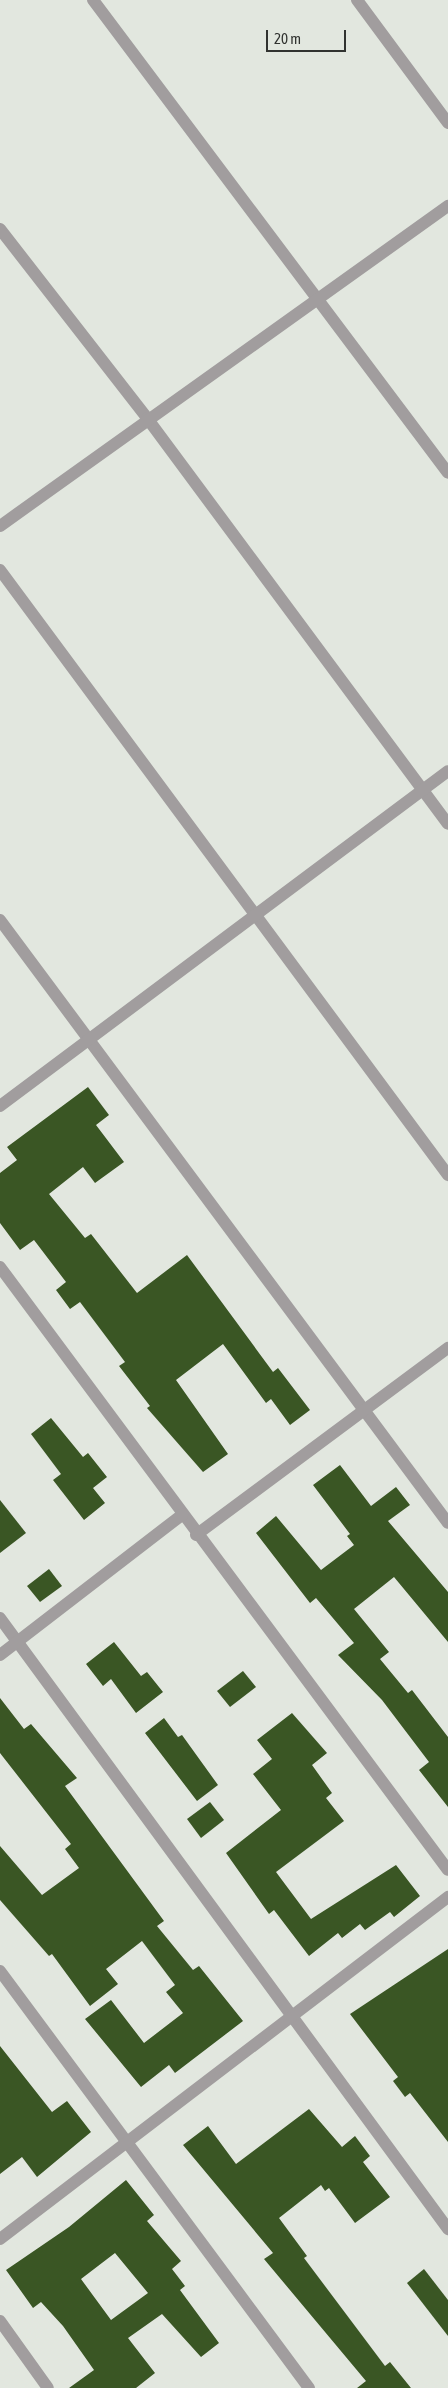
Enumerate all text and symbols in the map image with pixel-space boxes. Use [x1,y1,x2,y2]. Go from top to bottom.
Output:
scale bar [268,20,348,52]
text: 20 m [274,30,301,47]

